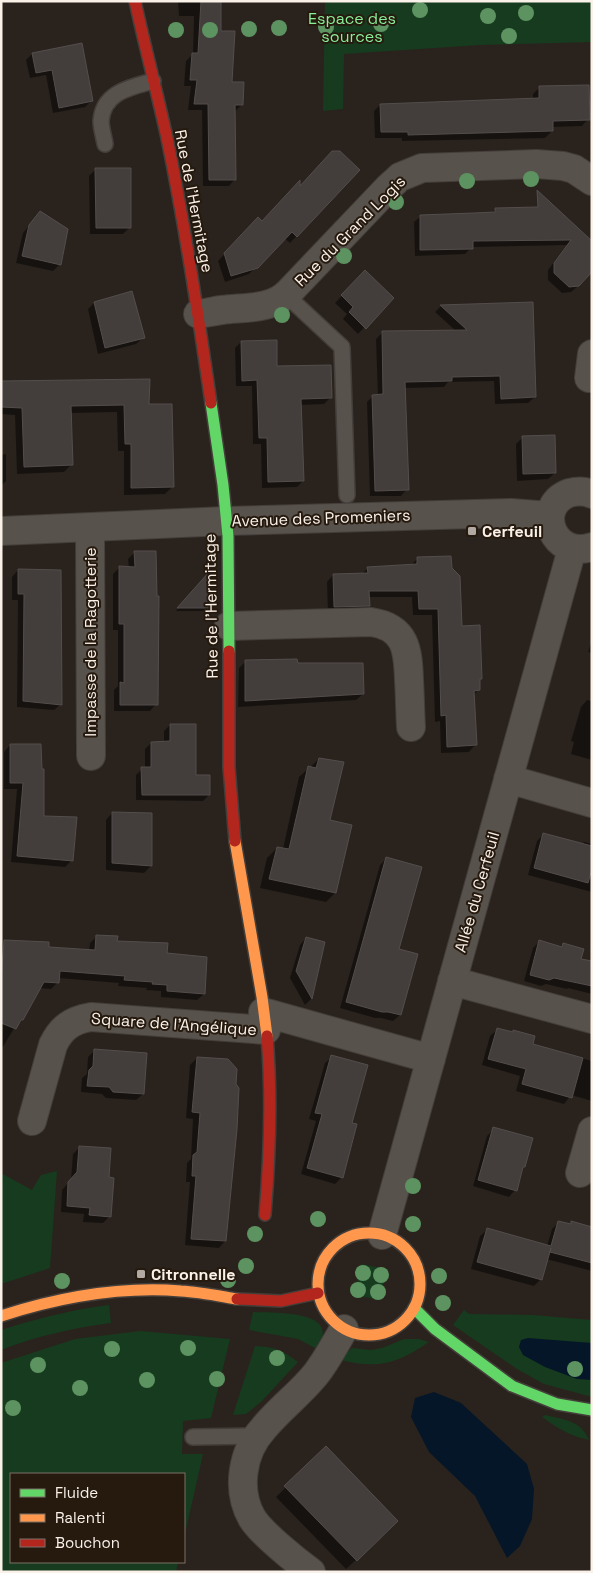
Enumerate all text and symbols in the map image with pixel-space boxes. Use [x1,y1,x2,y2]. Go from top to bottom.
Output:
park label: Espace des sources [308,8,396,47]
street label: Rue de l'Hermitage [170,128,218,274]
street label: Rue du Grand Logis [290,171,410,291]
street label: Avenue des Promeniers [231,504,411,532]
place label: Cerfeuil [482,521,542,542]
marker: Cerfeuil [466,525,478,537]
street label: Rue de l'Hermitage [199,533,223,679]
street label: Impasse de la Ragotterie [80,547,101,737]
street label: Allée du Cerfeuil [450,829,504,955]
street label: Square de l'Angélique [91,1008,257,1040]
place label: Citronnelle [151,1264,235,1285]
marker: Citronnelle [135,1268,147,1280]
legend [10,1473,185,1563]
text: Fluide [55,1483,98,1502]
text: Ralenti [55,1508,105,1527]
text: Bouchon [55,1533,120,1552]

